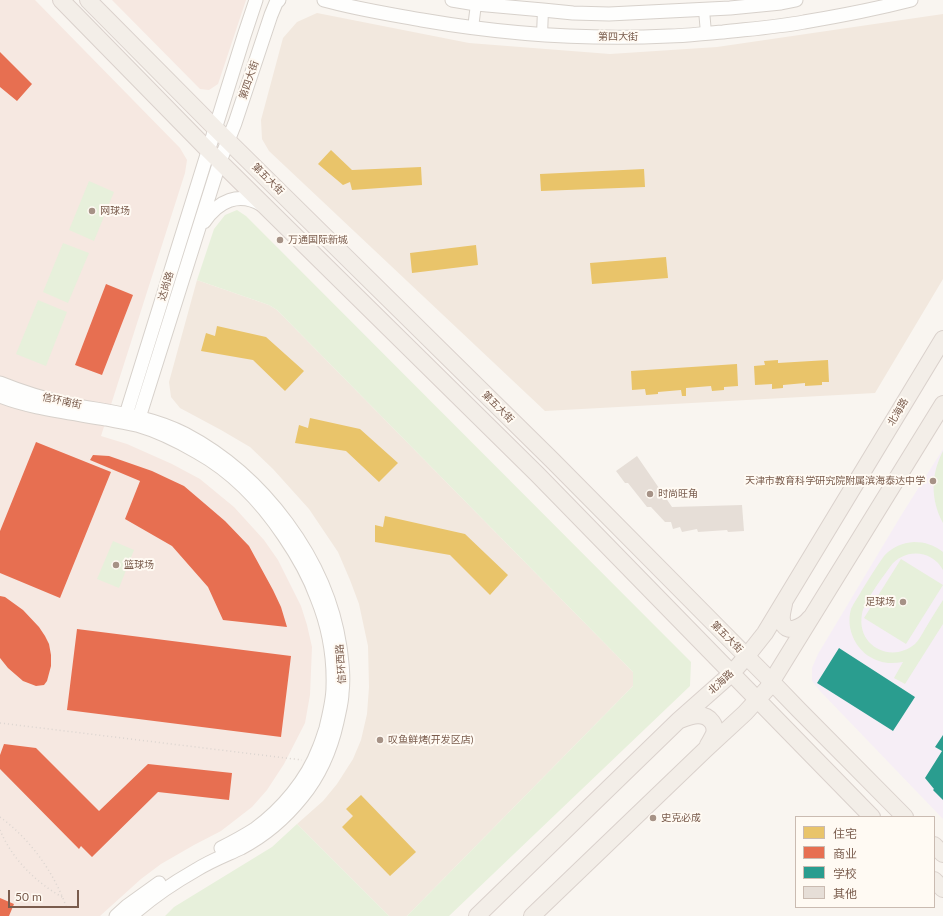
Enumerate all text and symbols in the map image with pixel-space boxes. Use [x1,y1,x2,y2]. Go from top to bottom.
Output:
street label: 第四大街 [598,31,638,43]
street label: 第四大街 [237,59,261,101]
street label: 第五大街 [250,161,286,197]
place label: 网球场 [100,205,130,217]
marker: 网球场 [87,206,97,216]
place label: 万通国际新城 [288,234,348,246]
marker: 万通国际新城 [275,235,285,245]
street label: 达尚路 [156,270,176,302]
street label: 第五大街 [480,389,516,425]
street label: 信环南街 [41,391,83,411]
street label: 北海路 [885,396,911,428]
place label: 天津市教育科学研究院附属滨海泰达中学 [745,475,925,487]
marker: 天津市教育科学研究院附属滨海泰达中学 [928,476,938,486]
place label: 时尚旺角 [658,488,698,500]
marker: 时尚旺角 [645,489,655,499]
place label: 篮球场 [124,559,154,571]
marker: 篮球场 [111,560,121,570]
place label: 足球场 [865,596,895,608]
marker: 足球场 [898,597,908,607]
street label: 第五大街 [709,619,745,655]
street label: 信环西路 [334,644,348,684]
street label: 北海路 [706,668,736,696]
place label: 叹鱼鲜烤(开发区店) [388,734,473,746]
marker: 叹鱼鲜烤(开发区店) [375,735,385,745]
place label: 史克必成 [661,812,701,824]
marker: 史克必成 [648,813,658,823]
legend [795,816,935,908]
text: 住宅 [833,826,857,841]
text: 商业 [833,846,857,861]
text: 学校 [833,866,857,881]
scale bar [10,882,81,908]
text: 其他 [833,886,857,901]
text: 50 m [15,889,42,904]

